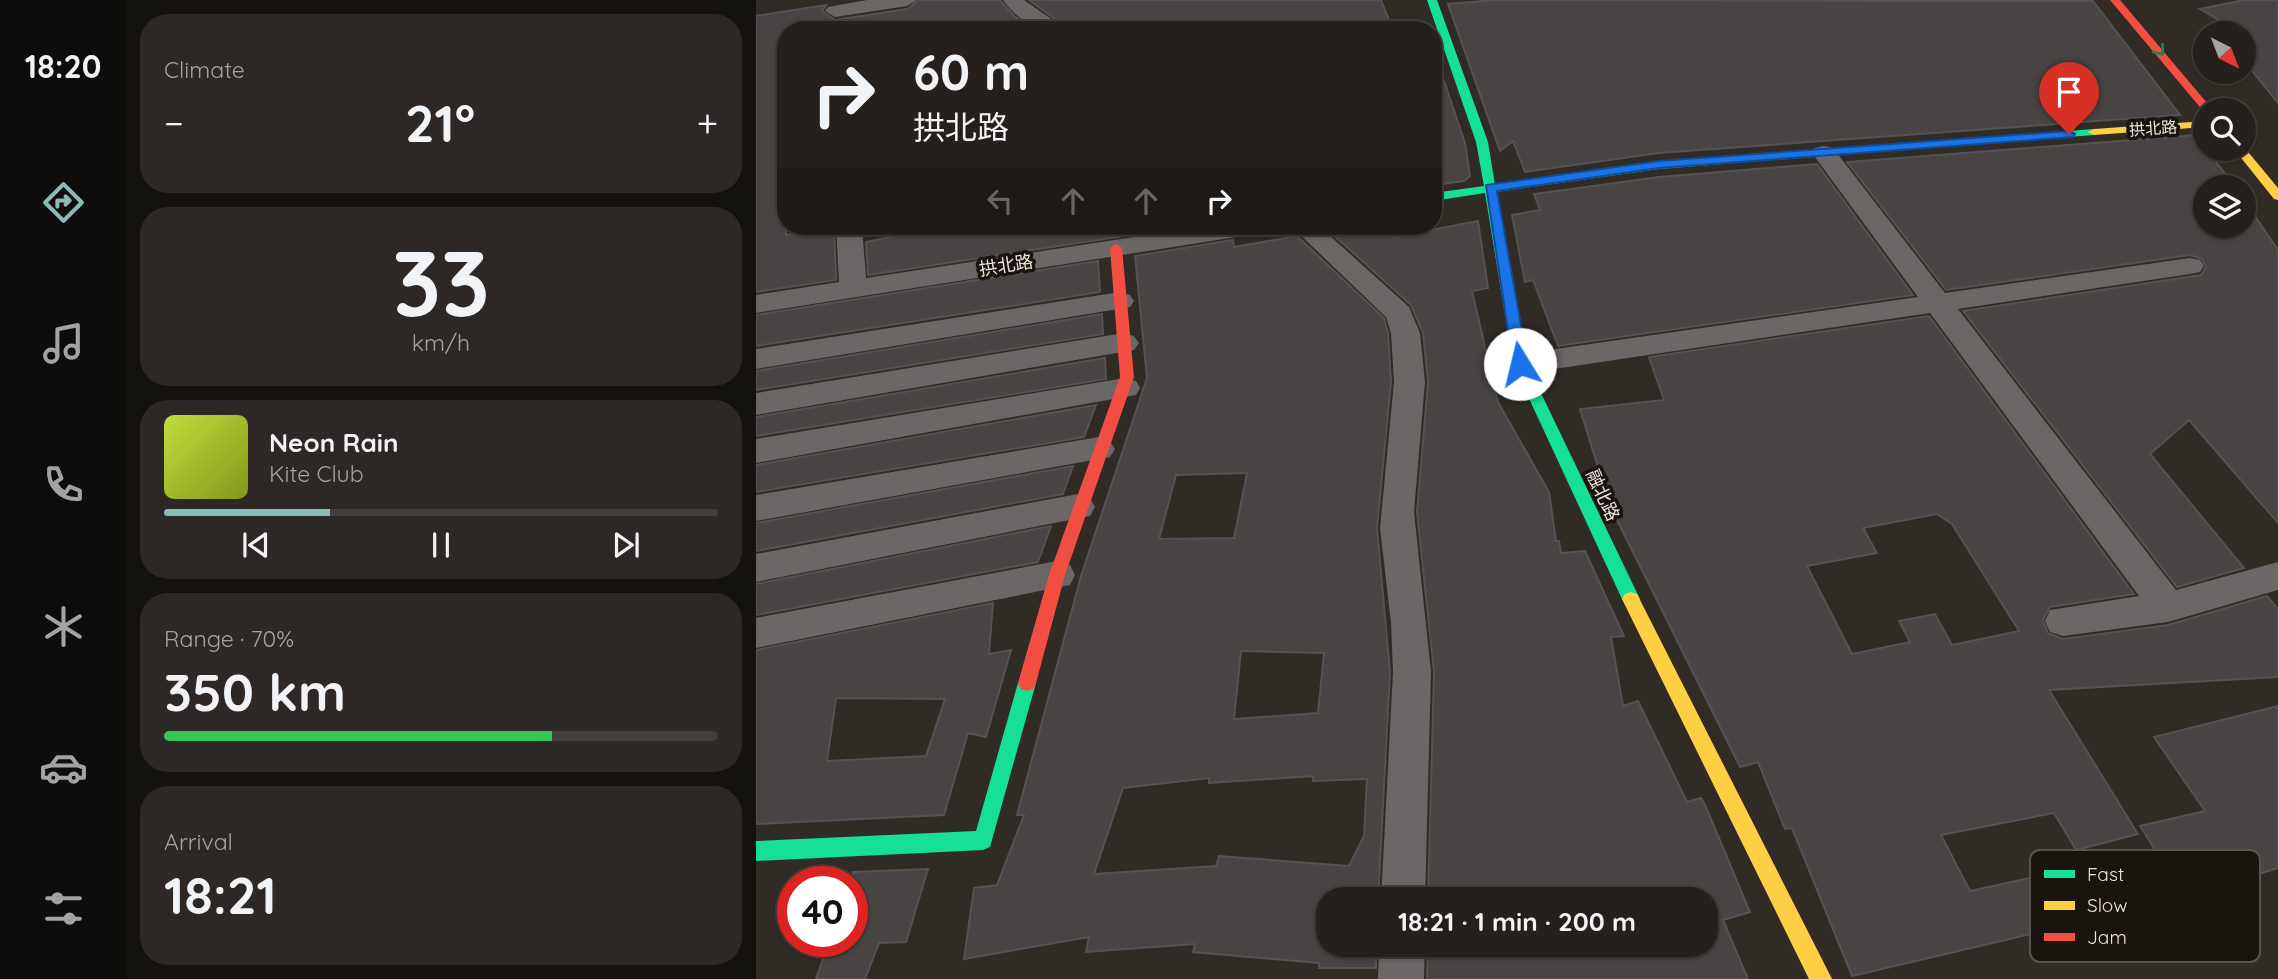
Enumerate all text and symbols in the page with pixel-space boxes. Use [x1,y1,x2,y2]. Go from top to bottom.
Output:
north arrow [2193,21,2256,84]
map controls [2193,21,2256,238]
text: 60 m [913,41,1029,102]
one-way arrow [2152,43,2164,56]
text: 18:20 [25,46,101,86]
icon: right [798,49,889,140]
text: Climate [164,55,245,84]
pin [2039,62,2099,134]
icon: arrive [2050,73,2088,111]
text: 21° [405,90,475,155]
button: search [2193,98,2256,161]
text: − [164,99,184,147]
text: + [697,99,718,147]
text: 拱北路 [913,107,1009,147]
street label: 拱北路 [2128,116,2178,140]
button: layers [2193,175,2256,238]
icon: directions [39,178,88,227]
icon: left [981,182,1019,220]
icon: ahead [1054,182,1092,220]
icon: ahead [1127,182,1165,220]
icon: right [1200,182,1238,220]
text: 33 [392,225,490,339]
street label: 拱北路 [978,249,1034,281]
icon: music [39,319,88,368]
position arrow [1483,327,1557,401]
text: km/h [412,328,470,357]
text: Neon Rain [269,426,398,459]
text: Kite Club [269,459,364,488]
icon: phone [39,460,88,509]
street label: 融北路 [1581,466,1625,524]
icon: previous [237,526,275,564]
icon: pause [422,526,460,564]
icon: next [607,526,645,564]
icon: climate [39,602,88,651]
text: Range · 70% [164,624,294,653]
text: 350 km [164,659,346,724]
icon: car [39,743,88,792]
text: Arrival [164,827,233,856]
legend [2030,850,2260,962]
text: 18:21 [164,862,277,927]
text: Fast [2087,862,2124,886]
speed limit sign: 40 [777,866,868,957]
icon: filters [39,884,88,933]
text: Slow [2087,893,2128,917]
text: 18:21 · 1 min · 200 m [1398,905,1636,938]
text: Jam [2087,925,2127,949]

